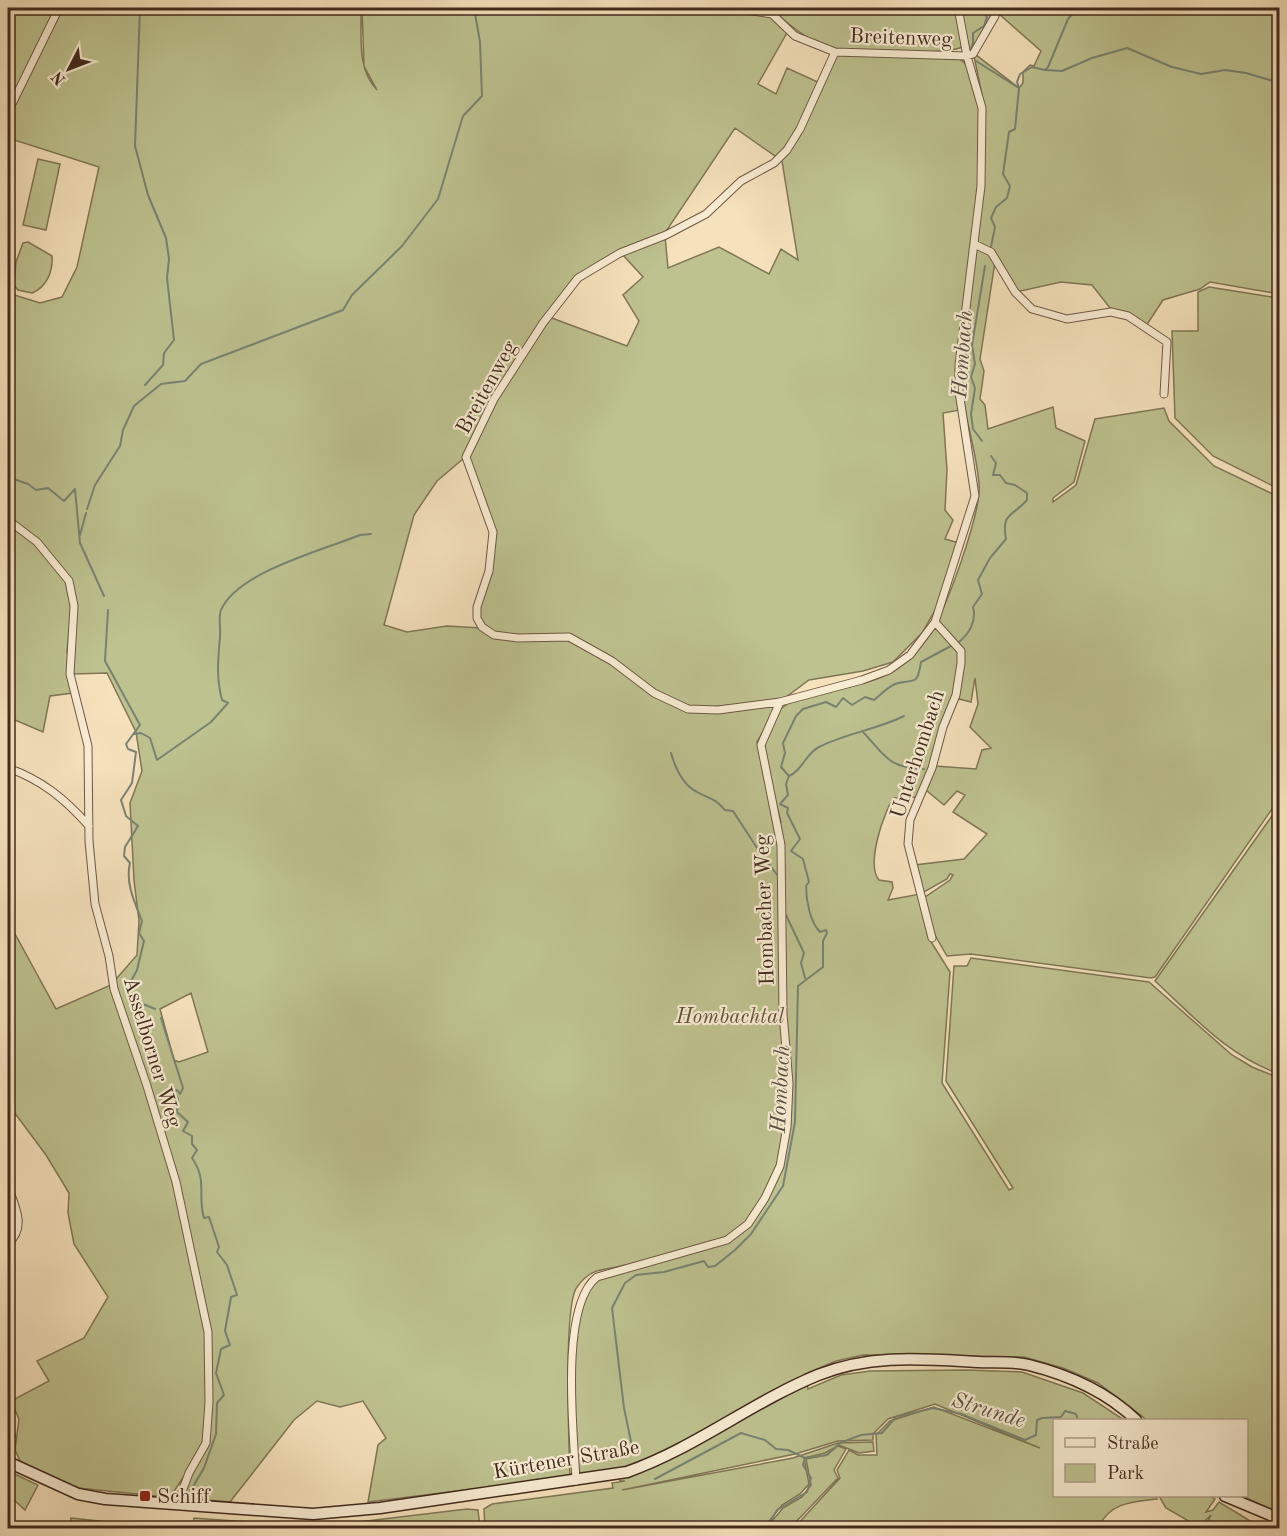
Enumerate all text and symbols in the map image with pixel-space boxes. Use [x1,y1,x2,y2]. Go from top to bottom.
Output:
street label: Breitenweg [849,26,953,51]
north arrow [39,39,99,99]
text: N [49,67,69,88]
water label: Hombach [949,309,977,400]
street label: Breitenweg [453,337,522,438]
street label: Unterhombach [888,688,949,821]
street label: Hombacher Weg [752,834,779,986]
street label: Asselborner Weg [119,975,185,1131]
park label: Hombachtal [675,1007,784,1028]
water label: Hombach [768,1044,794,1135]
water label: Strunde [949,1389,1028,1433]
legend [1053,1419,1248,1497]
text: Straße [1107,1435,1158,1453]
street label: Kürtener Straße [491,1437,641,1484]
text: Park [1107,1465,1144,1483]
place label: Schiff [157,1487,211,1508]
marker: Schiff [138,1489,152,1503]

